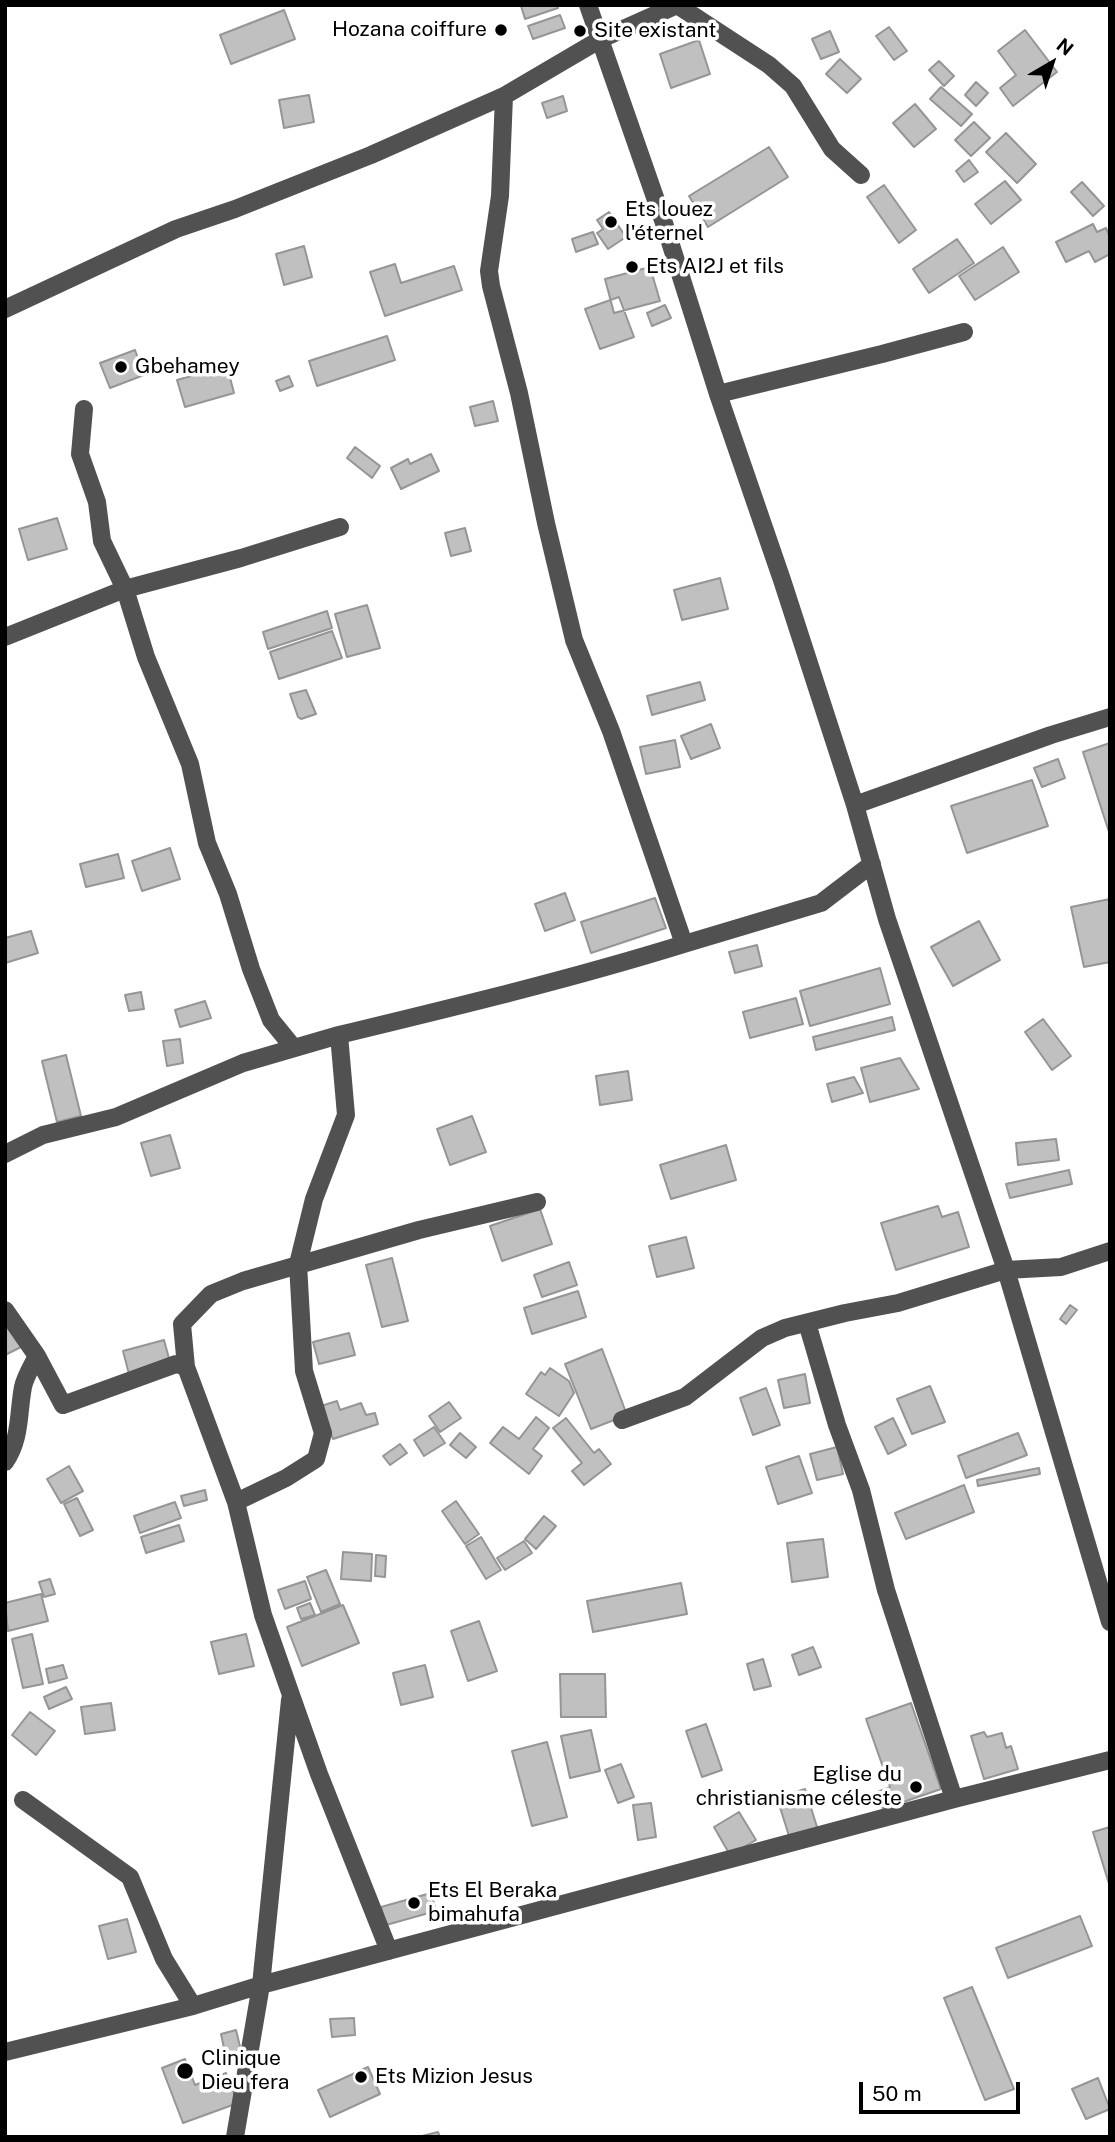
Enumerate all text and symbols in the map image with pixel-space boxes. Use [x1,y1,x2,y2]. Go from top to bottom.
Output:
place label: Hozana coiffure [332,17,487,43]
place label: Site existant [594,18,716,44]
marker: Hozana coiffure [493,22,509,38]
marker: Site existant [572,23,588,39]
north arrow [1017,28,1087,98]
text: N [1053,33,1078,60]
place label: Ets louez l'éternel [625,197,713,247]
marker: Ets louez l'éternel [603,214,619,230]
place label: Ets AI2J et fils [646,254,784,280]
marker: Ets AI2J et fils [624,259,640,275]
place label: Gbehamey [135,354,240,380]
marker: Gbehamey [113,359,129,375]
place label: Eglise du christianisme céleste [696,1762,902,1812]
marker: Eglise du christianisme céleste [908,1779,924,1795]
place label: Ets El Beraka bimahufa [428,1878,557,1928]
marker: Ets El Beraka bimahufa [406,1895,422,1911]
place label: Clinique Dieu fera [201,2046,289,2096]
marker: Clinique Dieu fera [175,2061,195,2081]
place label: Ets Mizion Jesus [375,2064,533,2090]
scale bar [863,2068,1024,2112]
marker: Ets Mizion Jesus [353,2069,369,2085]
text: 50 m [872,2081,922,2106]

